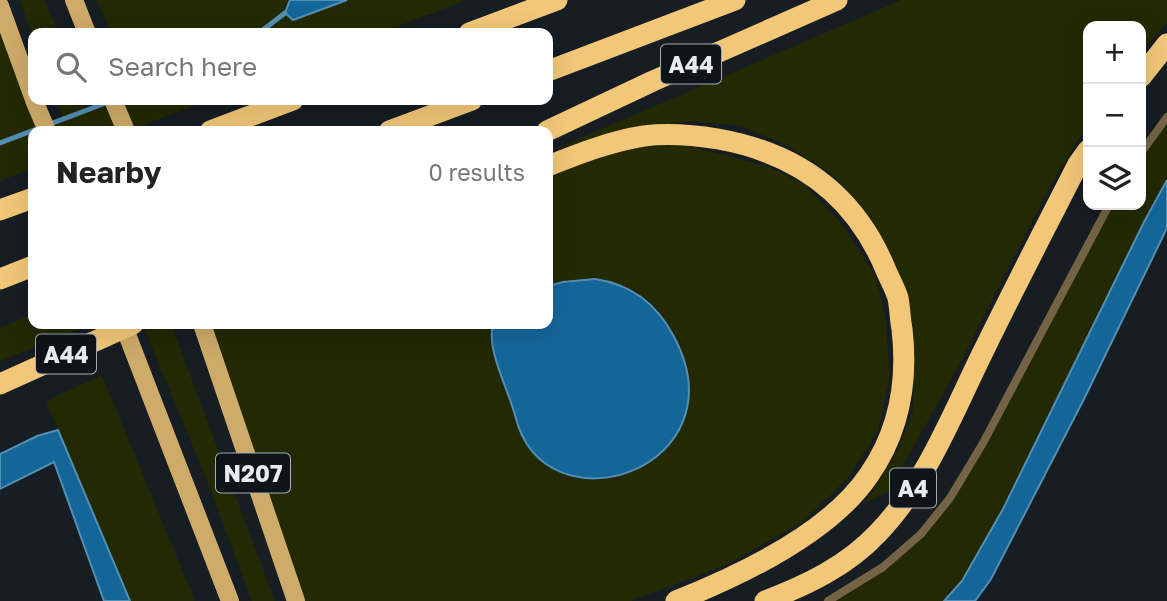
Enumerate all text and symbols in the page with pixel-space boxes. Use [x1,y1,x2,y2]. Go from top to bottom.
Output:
map controls [1083,21,1146,210]
button: + [1083,21,1146,84]
search box [28,28,553,105]
road number: A44 [661,44,721,83]
icon: search [52,48,90,86]
text: Search here [108,51,257,82]
button: − [1083,84,1146,147]
button: layers [1083,147,1146,210]
text: Nearby [56,154,161,190]
text: 0 results [429,158,525,186]
road number: A44 [36,334,96,374]
road number: N207 [216,453,290,492]
road number: A4 [890,468,936,508]

